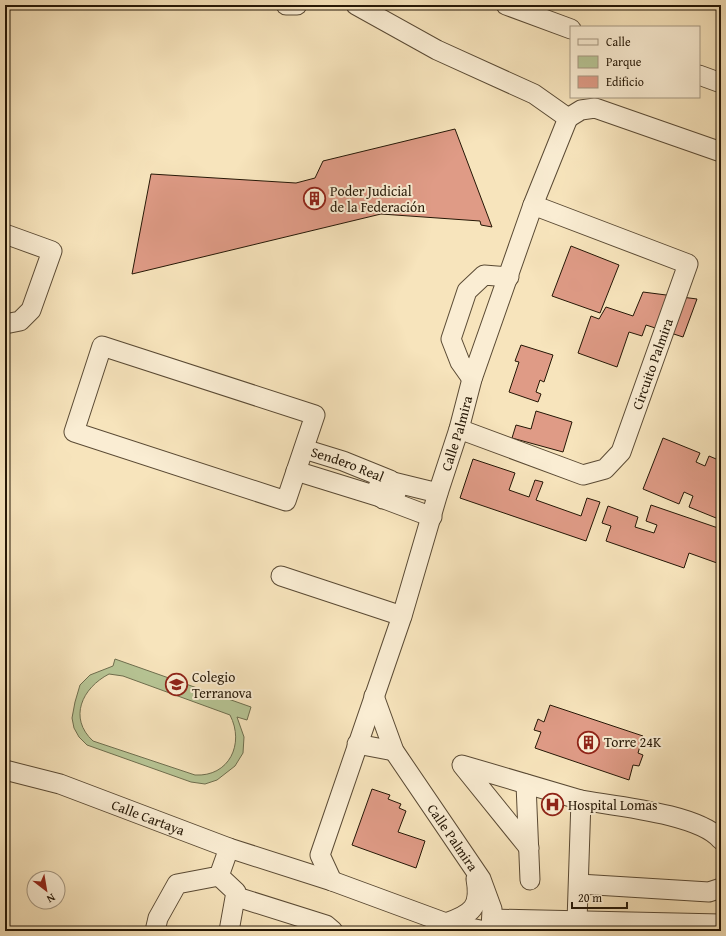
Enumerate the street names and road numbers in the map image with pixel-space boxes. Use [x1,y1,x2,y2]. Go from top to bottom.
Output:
street label: Circuito Palmira [627,315,678,412]
street label: Calle Palmira [436,393,477,474]
street label: Sendero Real [309,442,387,487]
street label: Calle Cartaya [109,794,188,840]
street label: Calle Palmira [423,800,483,875]

